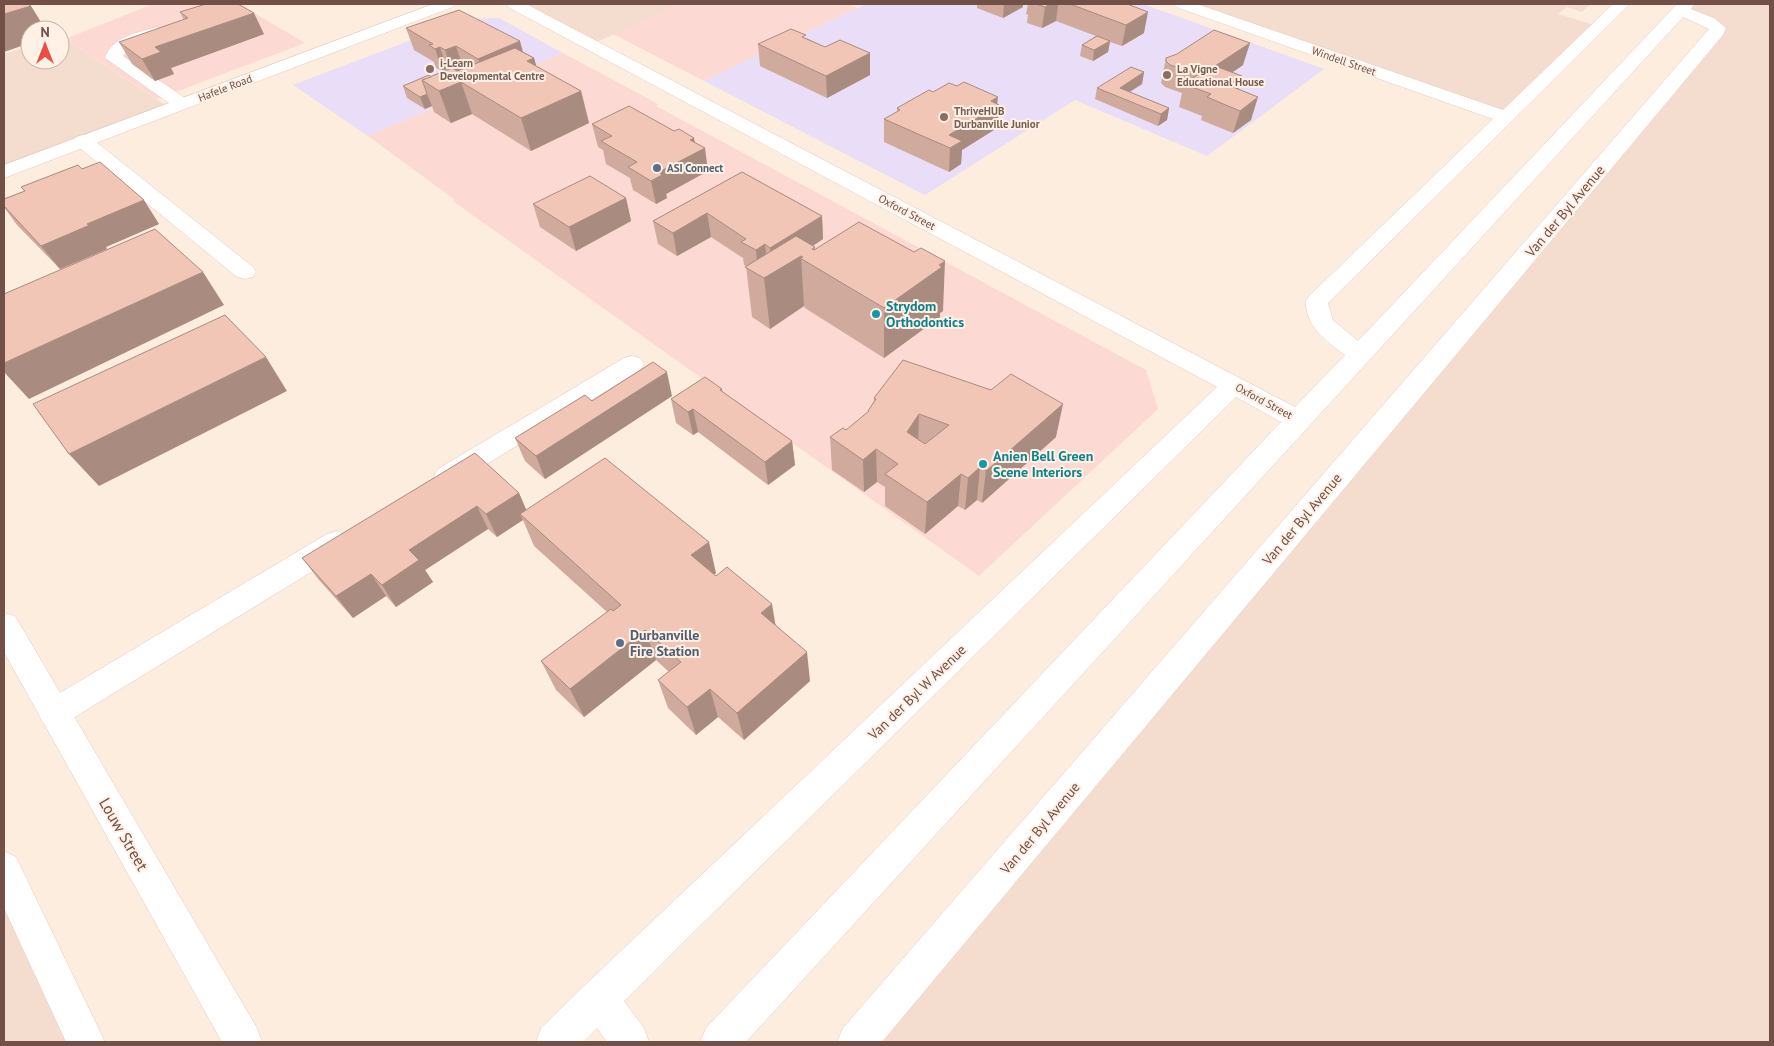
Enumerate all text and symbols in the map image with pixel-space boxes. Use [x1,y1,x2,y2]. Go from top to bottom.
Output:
north arrow [20,20,70,70]
text: N [40,23,50,41]
street label: Windell Street [1310,43,1378,79]
place label: i-Learn Developmental Centre [440,56,545,83]
place label: La Vigne Educational House [1177,62,1265,89]
marker: i-Learn Developmental Centre [424,63,436,75]
marker: La Vigne Educational House [1161,69,1173,81]
street label: Hafele Road [196,71,254,105]
place label: ThriveHUB Durbanville Junior [954,104,1040,131]
marker: ThriveHUB Durbanville Junior [938,111,950,123]
place label: ASI Connect [667,161,723,175]
street label: Van der Byl Avenue [1521,161,1609,261]
marker: ASI Connect [651,162,663,174]
street label: Oxford Street [876,191,938,233]
place label: Strydom Orthodontics [886,297,964,331]
marker: Strydom Orthodontics [870,308,882,320]
street label: Oxford Street [1233,380,1295,422]
place label: Anien Bell Green Scene Interiors [993,447,1093,481]
marker: Anien Bell Green Scene Interiors [977,458,989,470]
street label: Van der Byl Avenue [1258,469,1346,569]
place label: Durbanville Fire Station [630,626,700,660]
marker: Durbanville Fire Station [614,637,626,649]
street label: Van der Byl W Avenue [864,641,970,744]
street label: Van der Byl Avenue [996,778,1084,878]
street label: Louw Street [95,794,153,875]

